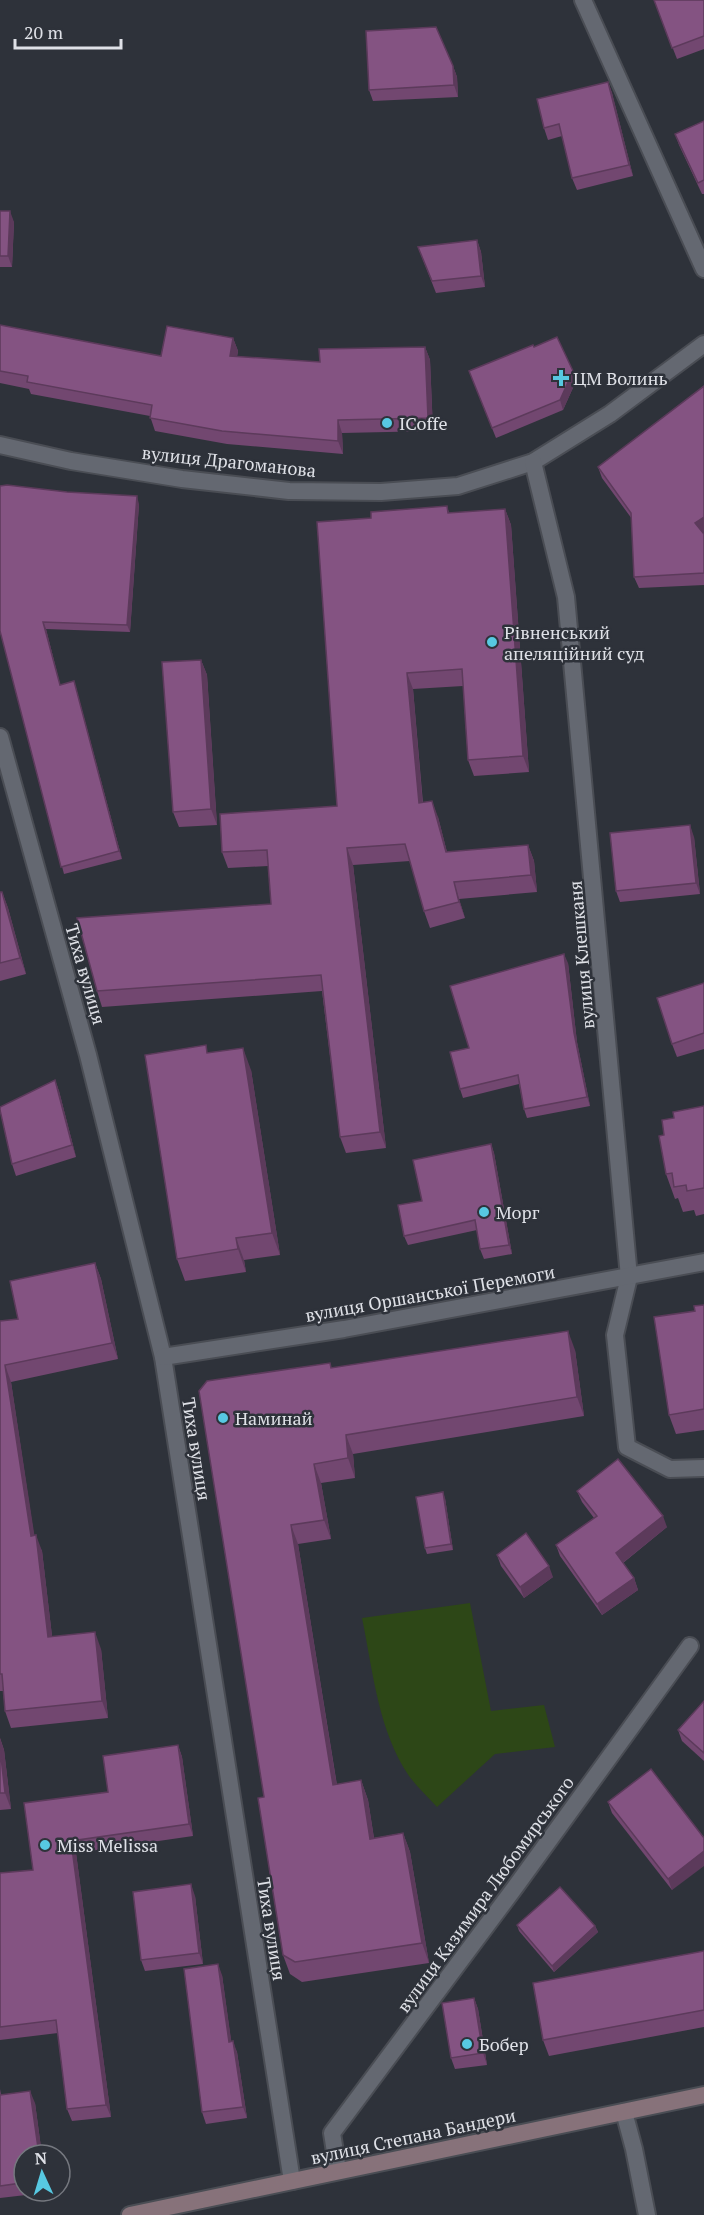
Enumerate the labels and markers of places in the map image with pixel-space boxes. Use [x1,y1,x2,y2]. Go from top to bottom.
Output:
place label: ЦМ Волинь [573,366,668,390]
marker: ЦМ Волинь [554,371,568,385]
place label: ICoffe [399,411,448,435]
marker: ICoffe [380,416,394,430]
place label: Рівненський апеляційний суд [504,620,644,665]
marker: Рівненський апеляційний суд [485,635,499,649]
place label: Морг [496,1200,540,1224]
marker: Морг [477,1205,491,1219]
place label: Наминай [235,1406,313,1430]
marker: Наминай [216,1411,230,1425]
place label: Miss Melissa [57,1833,158,1857]
marker: Miss Melissa [38,1838,52,1852]
place label: Бобер [479,2032,529,2056]
marker: Бобер [460,2037,474,2051]

